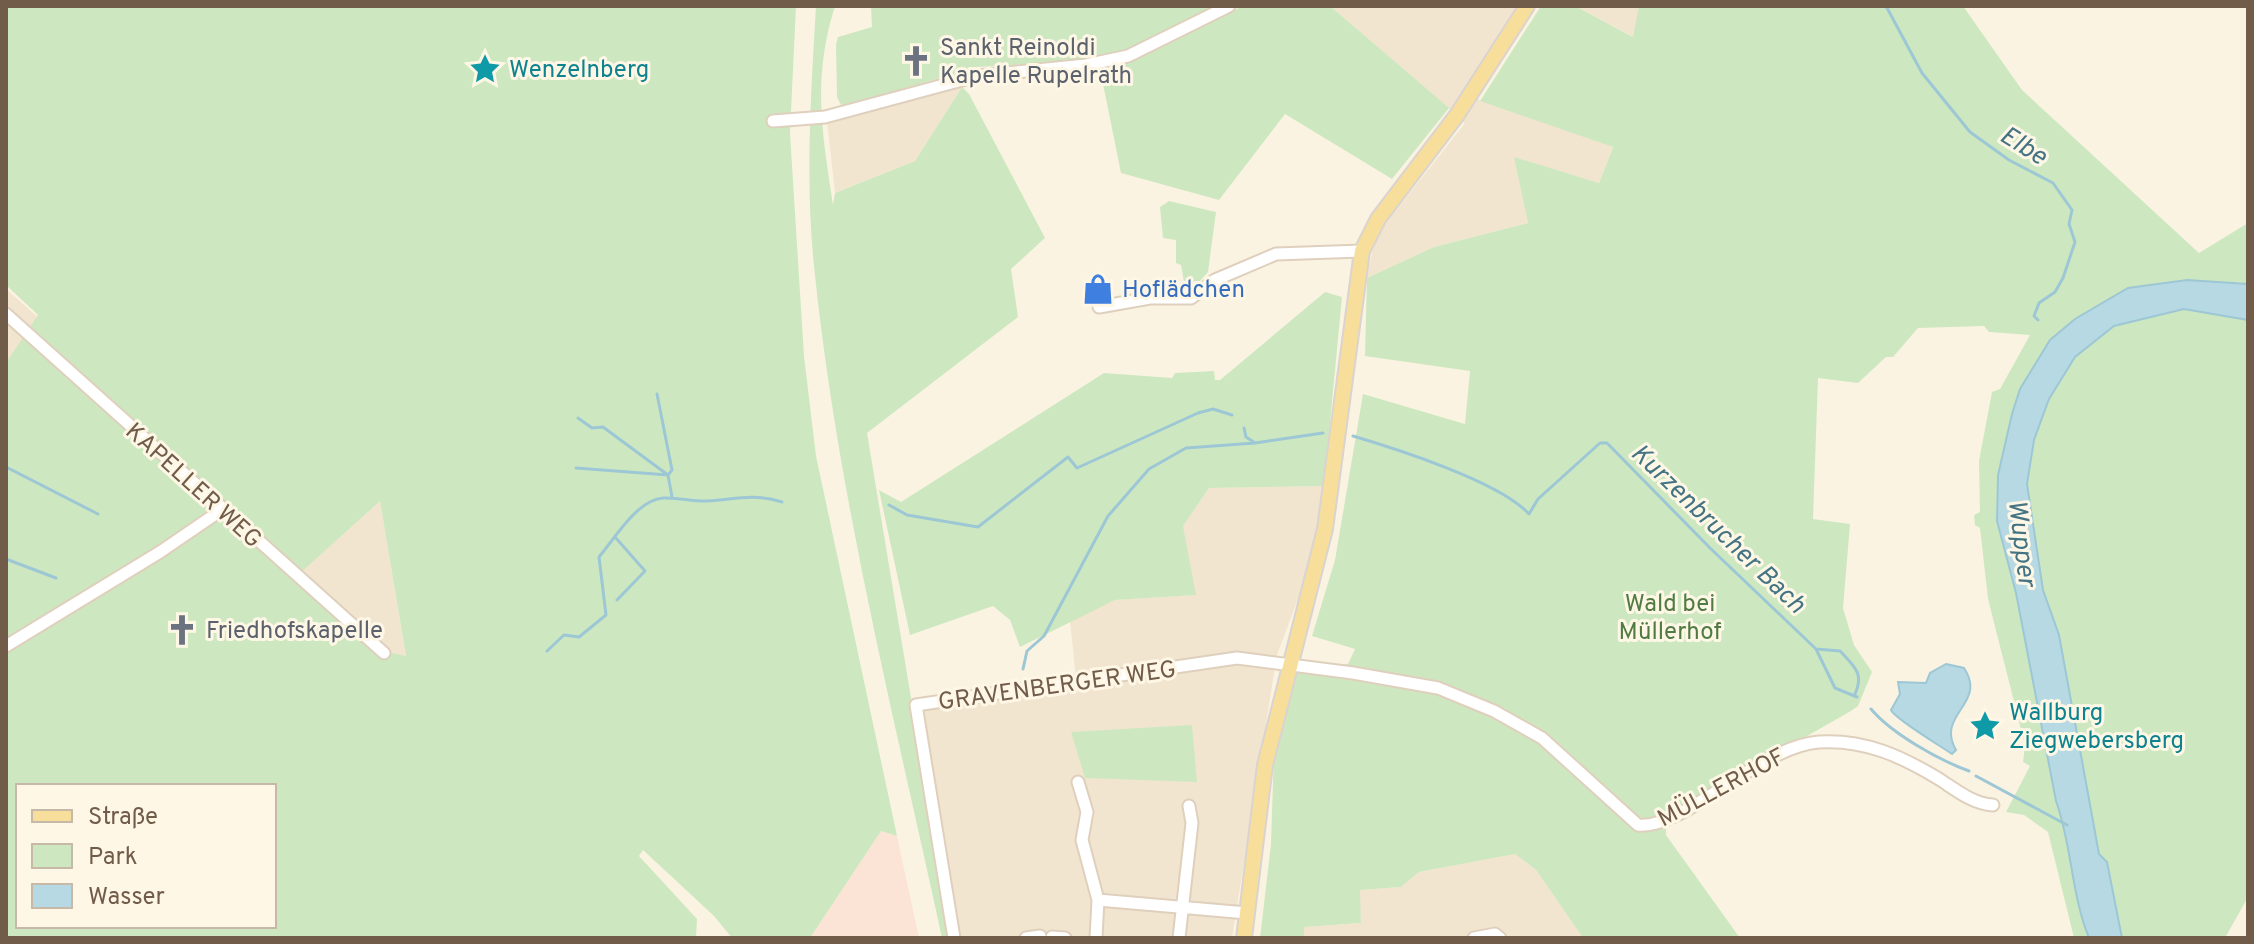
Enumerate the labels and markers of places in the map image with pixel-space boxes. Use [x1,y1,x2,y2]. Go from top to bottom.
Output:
place label: Sankt Reinoldi Kapelle Rupelrath [940,34,1132,92]
church icon: Sankt Reinoldi Kapelle Rupelrath [899,44,933,78]
place icon: Wenzelnberg [468,52,502,86]
place label: Wenzelnberg [509,56,649,86]
shop icon: Hoflädchen [1081,272,1115,306]
place label: Hoflädchen [1122,276,1245,306]
church icon: Friedhofskapelle [165,613,199,647]
place label: Friedhofskapelle [206,617,383,647]
place label: Wallburg Ziegwebersberg [2009,699,2184,757]
place icon: Wallburg Ziegwebersberg [1968,709,2002,743]

